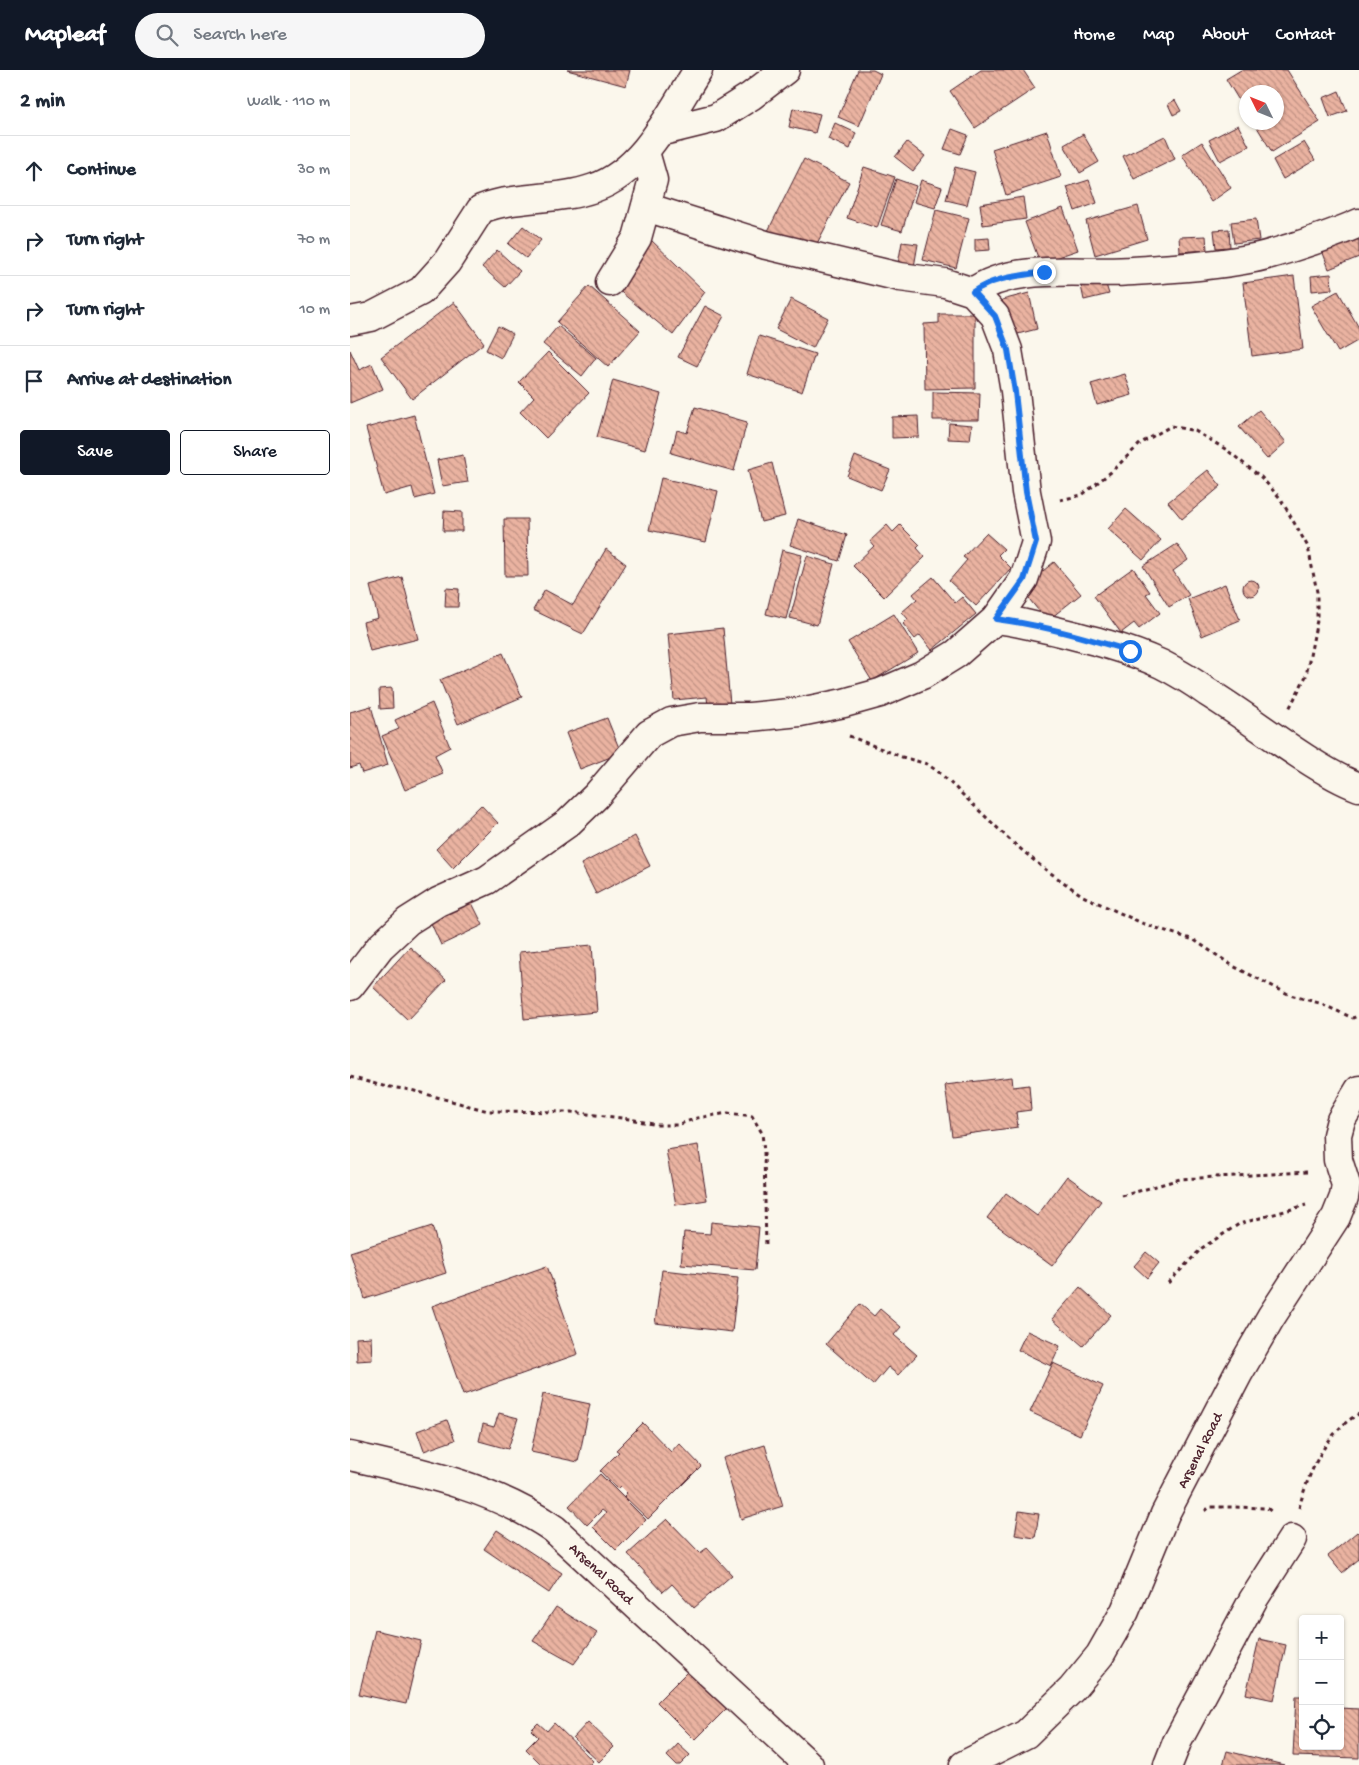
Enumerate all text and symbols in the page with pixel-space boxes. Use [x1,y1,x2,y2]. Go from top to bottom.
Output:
search box [135,13,485,58]
text: Mapleaf [25,21,105,50]
icon: search [153,21,181,49]
text: Search here [193,24,287,47]
text: Home [1073,25,1115,46]
text: Map [1143,25,1174,46]
text: About [1202,25,1248,46]
text: Contact [1276,25,1334,46]
north arrow [1239,85,1284,130]
text: 2 min [20,90,65,115]
text: Walk · 110 m [247,93,330,112]
icon: ahead [20,157,48,185]
text: Continue [67,159,136,182]
text: 30 m [297,161,330,180]
icon: right [20,227,48,255]
text: Turn right [67,229,143,252]
text: 70 m [297,231,330,250]
route end [1033,261,1056,284]
icon: right [20,297,48,325]
text: Turn right [67,299,143,322]
text: 10 m [299,301,330,320]
icon: arrive [20,367,48,395]
text: Arrive at destination [67,369,231,392]
button: Save [20,430,170,475]
button: Share [180,430,330,475]
route start [1119,640,1142,663]
street label: Arsenal Road [1174,1409,1228,1492]
street label: Arsenal Road [564,1540,638,1610]
map controls [1299,1615,1344,1750]
button: + [1299,1615,1344,1660]
button: − [1299,1660,1344,1705]
button: locate [1299,1705,1344,1750]

